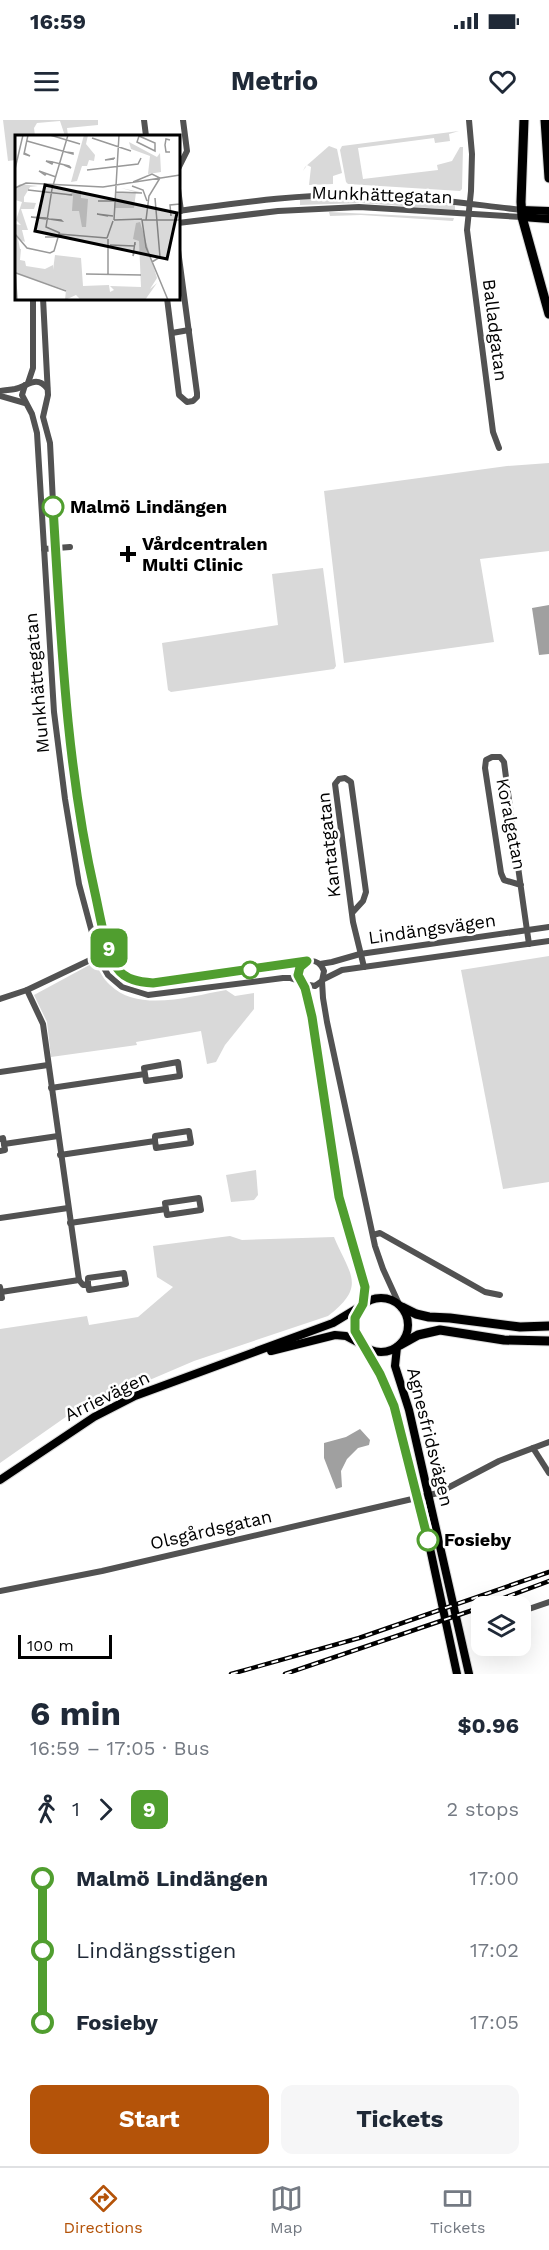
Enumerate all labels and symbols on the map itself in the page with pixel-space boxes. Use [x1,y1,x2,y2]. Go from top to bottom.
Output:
inset map [15,135,180,300]
street label: Munkhättegatan [311,182,453,207]
street label: Balladgatan [479,278,512,382]
marker: Malmö Lindängen [42,496,64,518]
place label: Malmö Lindängen [70,496,227,517]
place label: Vårdcentralen Multi Clinic [142,533,268,575]
marker: Vårdcentralen Multi Clinic [119,545,137,563]
street label: Munkhättegatan [20,612,53,754]
street label: Koralgatan [492,776,531,872]
street label: Kantatgatan [313,791,344,899]
street label: Lindängsvägen [367,909,497,948]
line badge: 9 [90,928,128,968]
unlabelled marker [241,961,259,979]
street label: Agnesfridsvägen [403,1365,458,1509]
street label: Arrievägen [61,1366,153,1425]
street label: Olsgårdsgatan [148,1505,274,1554]
marker: Fosieby [417,1529,439,1551]
place label: Fosieby [444,1529,512,1550]
scale bar [18,1632,112,1660]

